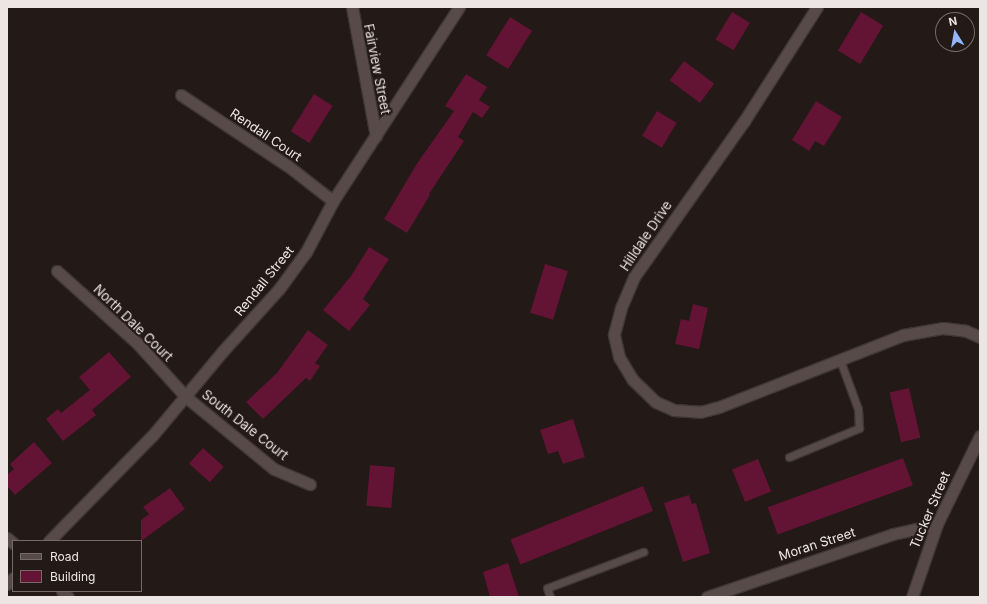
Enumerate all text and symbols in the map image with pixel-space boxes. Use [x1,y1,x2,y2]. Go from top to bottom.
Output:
north arrow [935,12,975,52]
text: N [947,14,958,29]
street label: Fairview Street [361,23,393,115]
street label: Rendall Court [227,105,305,165]
street label: Hilldale Drive [617,198,675,274]
street label: Rendall Street [231,243,297,319]
street label: North Dale Court [90,281,176,365]
street label: South Dale Court [199,387,291,463]
street label: Tucker Street [907,469,953,551]
street label: Moran Street [777,524,857,564]
legend [12,540,142,592]
text: Road [50,549,79,564]
text: Building [50,569,95,584]

